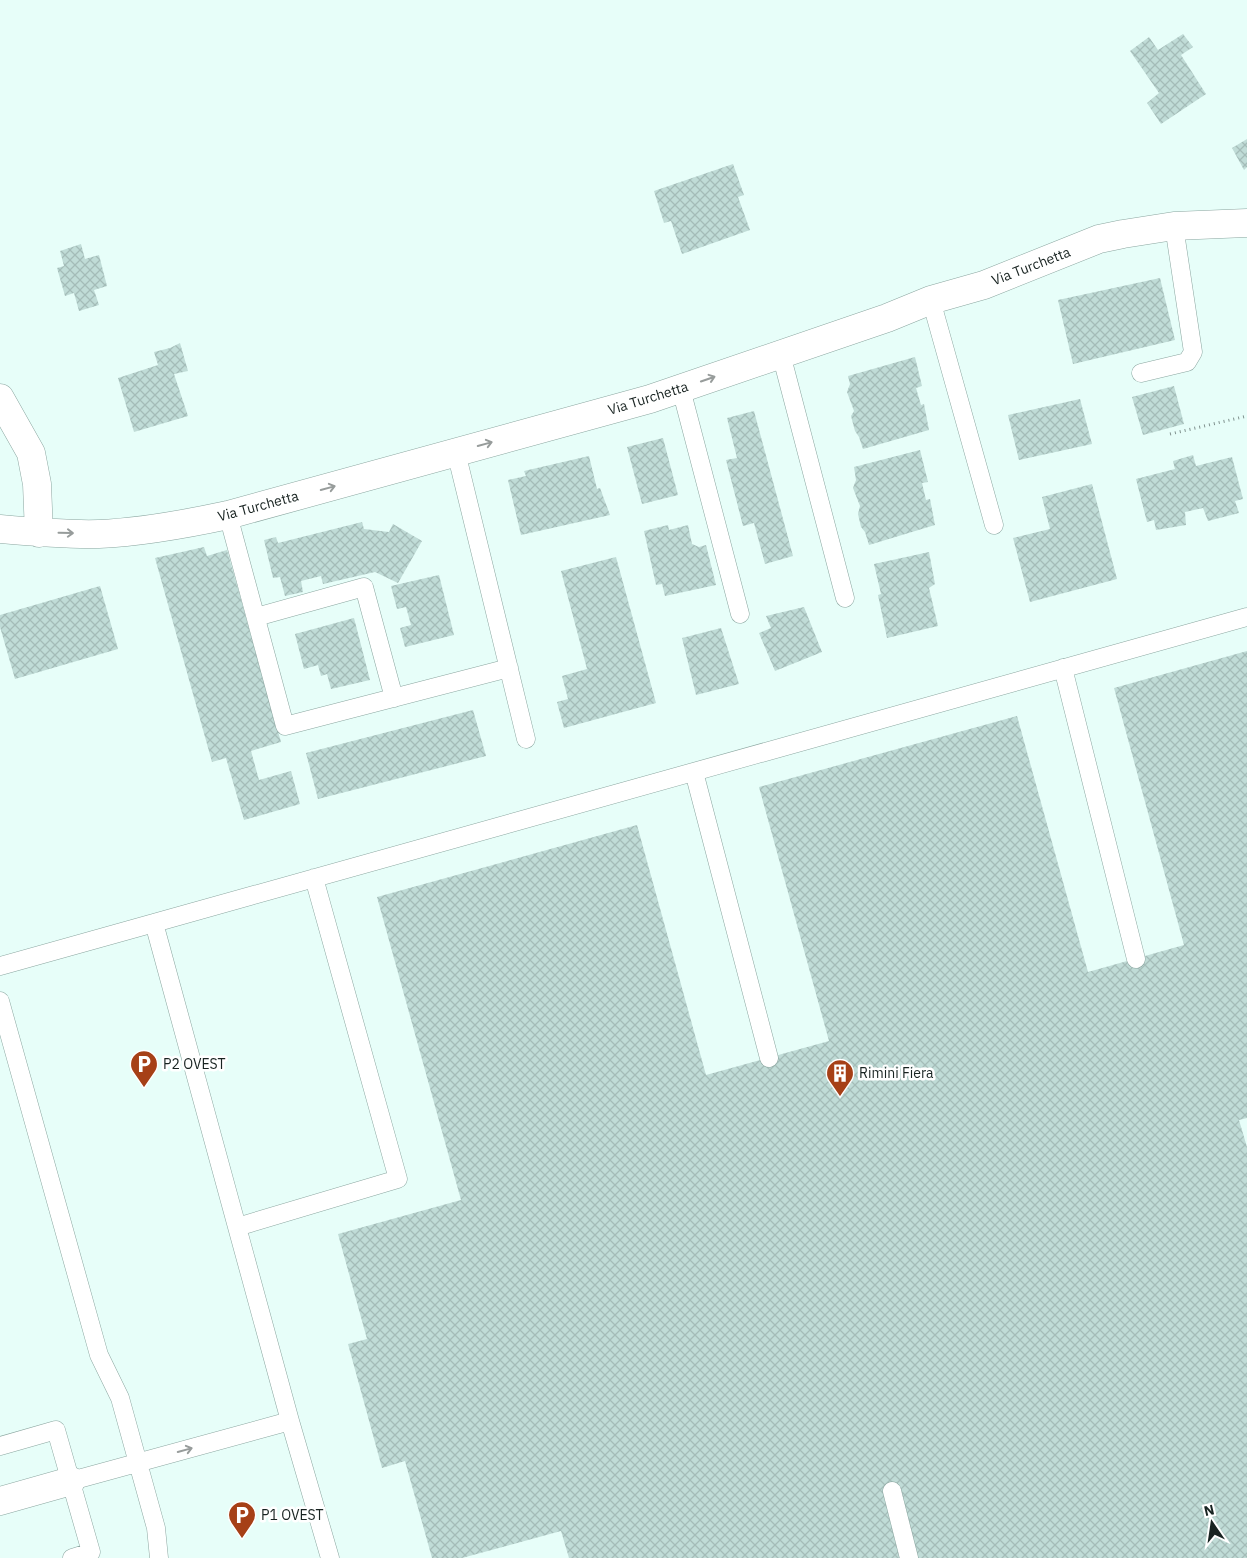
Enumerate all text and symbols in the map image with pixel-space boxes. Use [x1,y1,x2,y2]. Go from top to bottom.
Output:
street label: Via Turchetta [989,243,1073,289]
one-way arrow [700,374,715,383]
street label: Via Turchetta [606,377,691,419]
one-way arrow [477,439,493,449]
one-way arrow [320,482,336,492]
street label: Via Turchetta [216,486,301,525]
one-way arrow [58,528,74,538]
parking icon: P2 OVEST [129,1049,159,1088]
place label: P2 OVEST [163,1055,226,1073]
building icon: Rimini Fiera [825,1058,855,1097]
place label: Rimini Fiera [859,1064,934,1082]
one-way arrow [176,1444,192,1454]
north arrow [1187,1498,1237,1548]
parking icon: P1 OVEST [227,1500,257,1539]
text: N [1202,1500,1216,1520]
place label: P1 OVEST [261,1506,324,1524]

